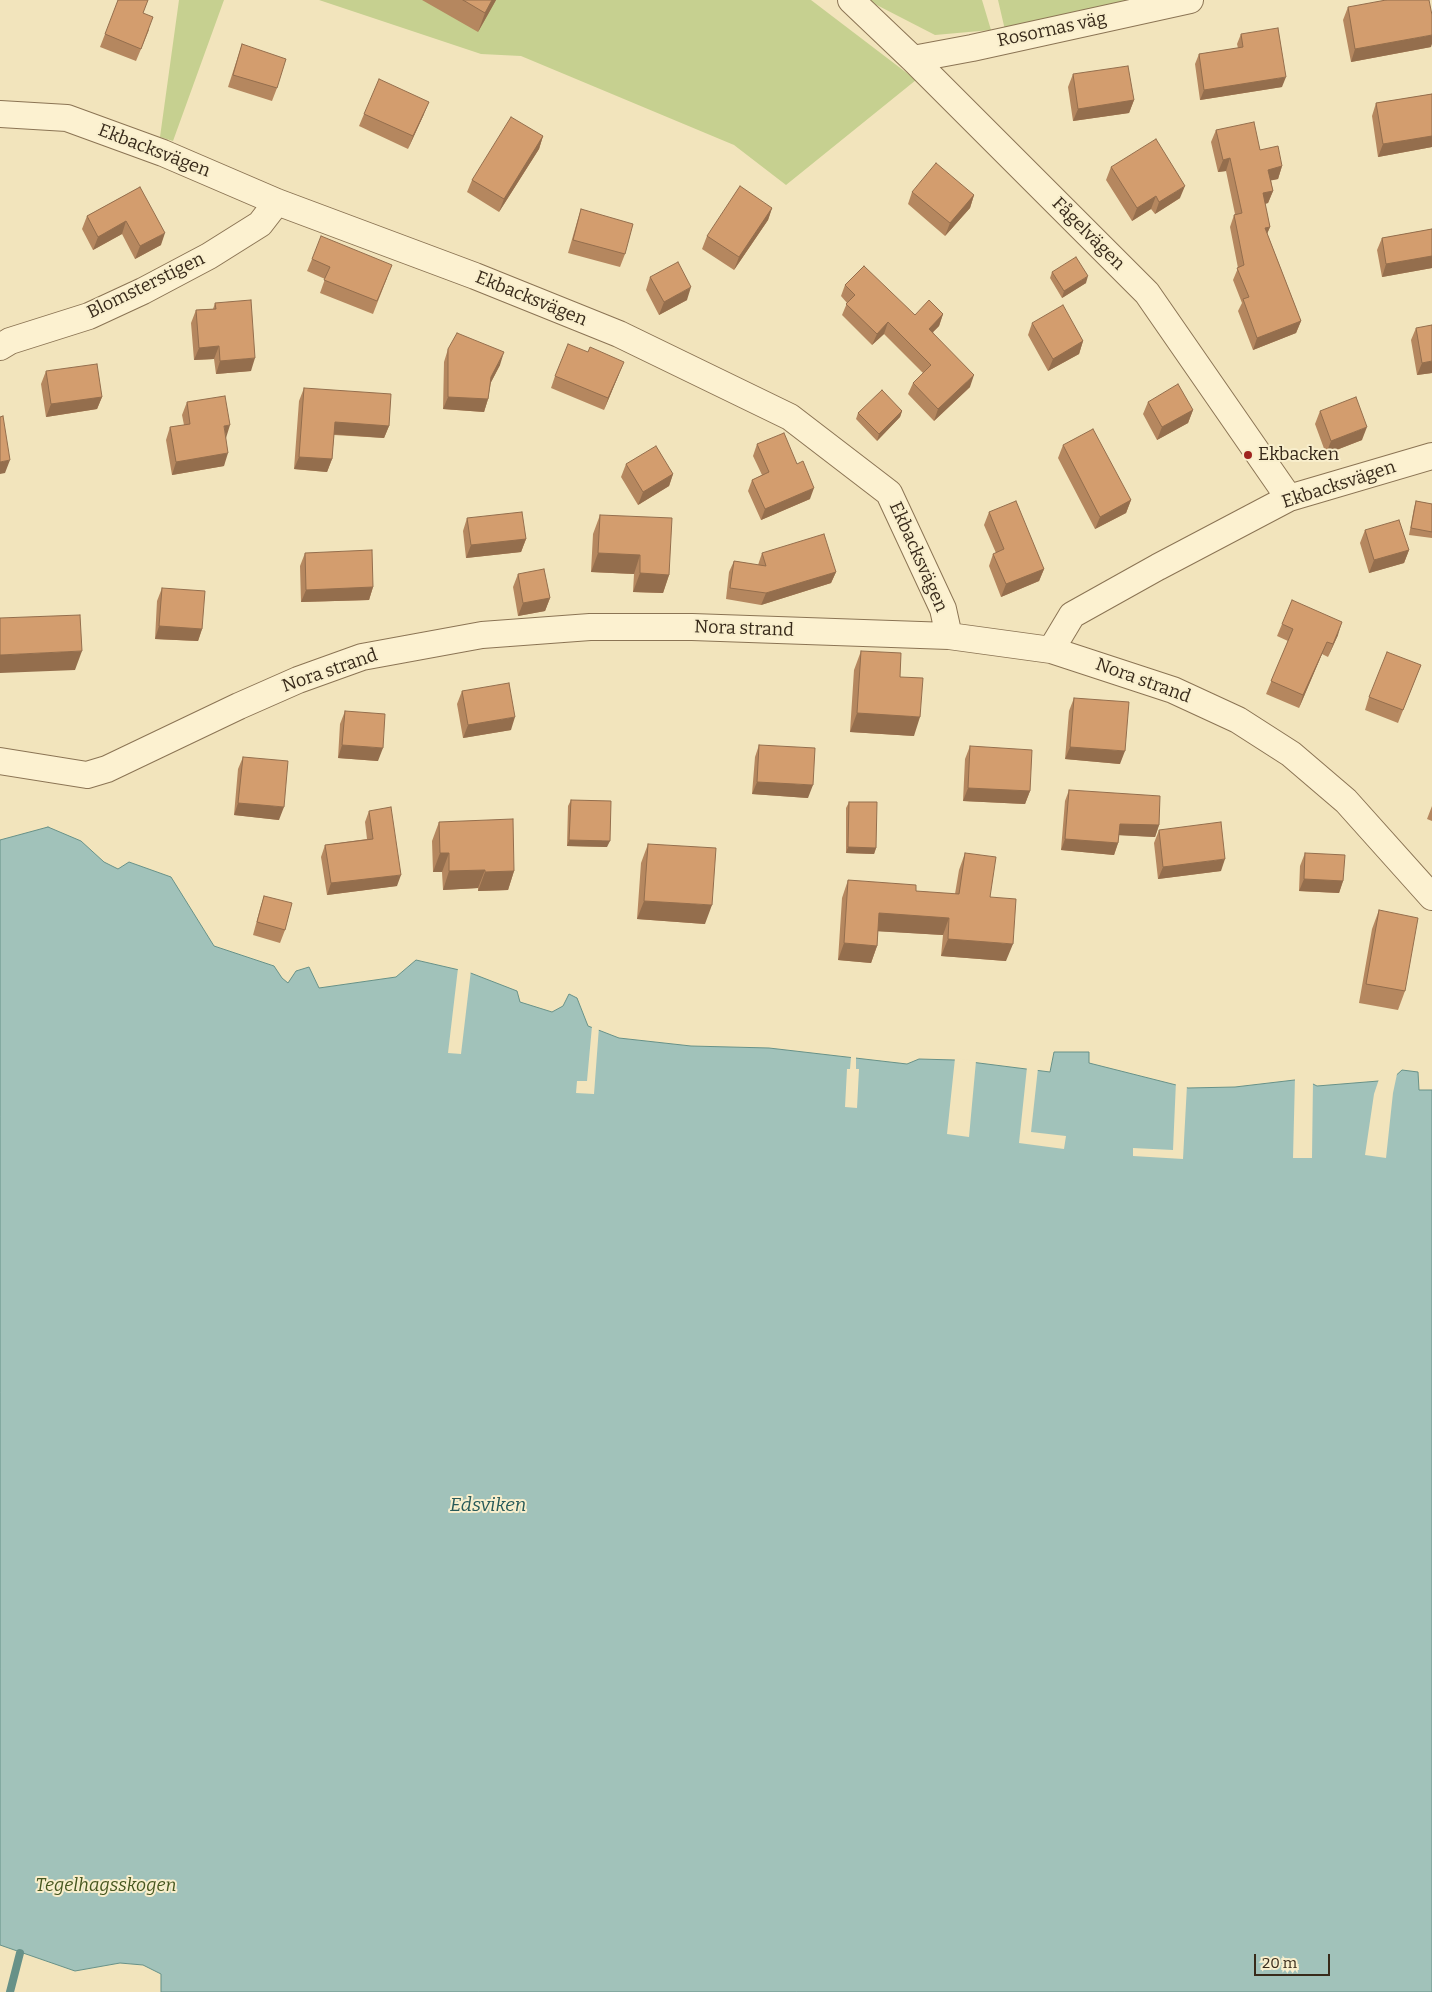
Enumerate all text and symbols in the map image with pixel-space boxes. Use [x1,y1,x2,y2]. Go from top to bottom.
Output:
street label: Rosornas väg [995,8,1109,52]
street label: Ekbacksvägen [95,120,213,182]
street label: Fågelvägen [1047,193,1129,275]
street label: Blomsterstigen [84,248,208,324]
street label: Ekbacksvägen [472,267,590,331]
place label: Ekbacken [1258,444,1339,466]
marker: Ekbacken [1242,449,1254,461]
street label: Ekbacksvägen [1279,456,1399,514]
street label: Ekbacksvägen [884,499,952,615]
street label: Nora strand [694,616,794,642]
street label: Nora strand [279,645,381,697]
street label: Nora strand [1093,654,1193,708]
water label: Edsviken [450,1495,526,1517]
park label: Tegelhagsskogen [36,1875,176,1897]
scale bar [1257,1944,1333,1976]
text: 20 m [1262,1954,1297,1972]

